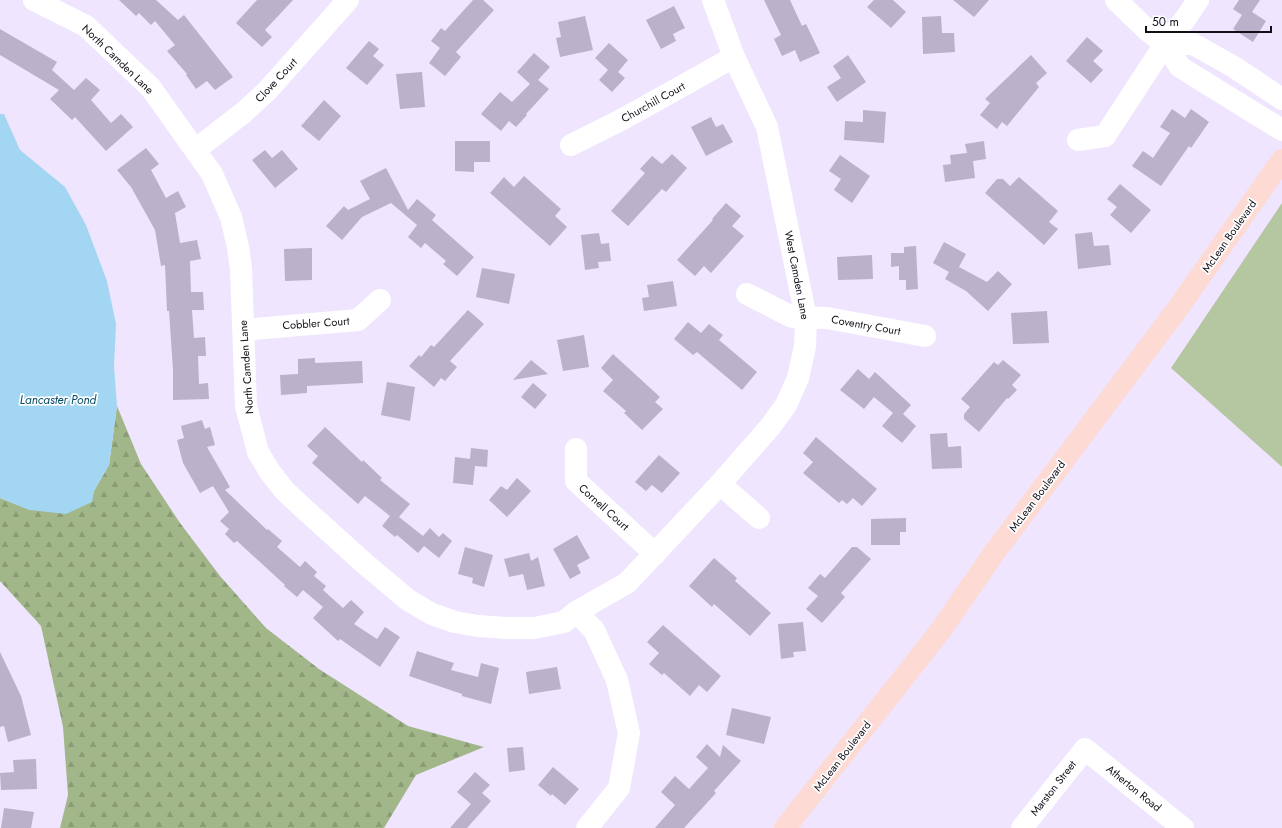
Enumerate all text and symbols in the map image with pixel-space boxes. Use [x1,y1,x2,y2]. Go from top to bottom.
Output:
scale bar [1146,8,1271,34]
text: 50 m [1152,13,1179,31]
street label: North Camden Lane [79,21,158,98]
street label: Clove Court [251,54,301,106]
street label: Churchill Court [618,78,688,126]
street label: McLean Boulevard [1198,196,1260,276]
street label: West Camden Lane [781,229,814,321]
street label: Coventry Court [830,311,902,339]
street label: Cobbler Court [282,313,350,333]
street label: North Camden Lane [235,319,257,415]
water label: Lancaster Pond [20,391,98,409]
street label: McLean Boulevard [1005,457,1069,535]
street label: Cornell Court [575,480,633,534]
street label: McLean Boulevard [809,717,875,795]
street label: Marston Street [1026,757,1080,819]
street label: Atherton Road [1103,761,1165,815]

